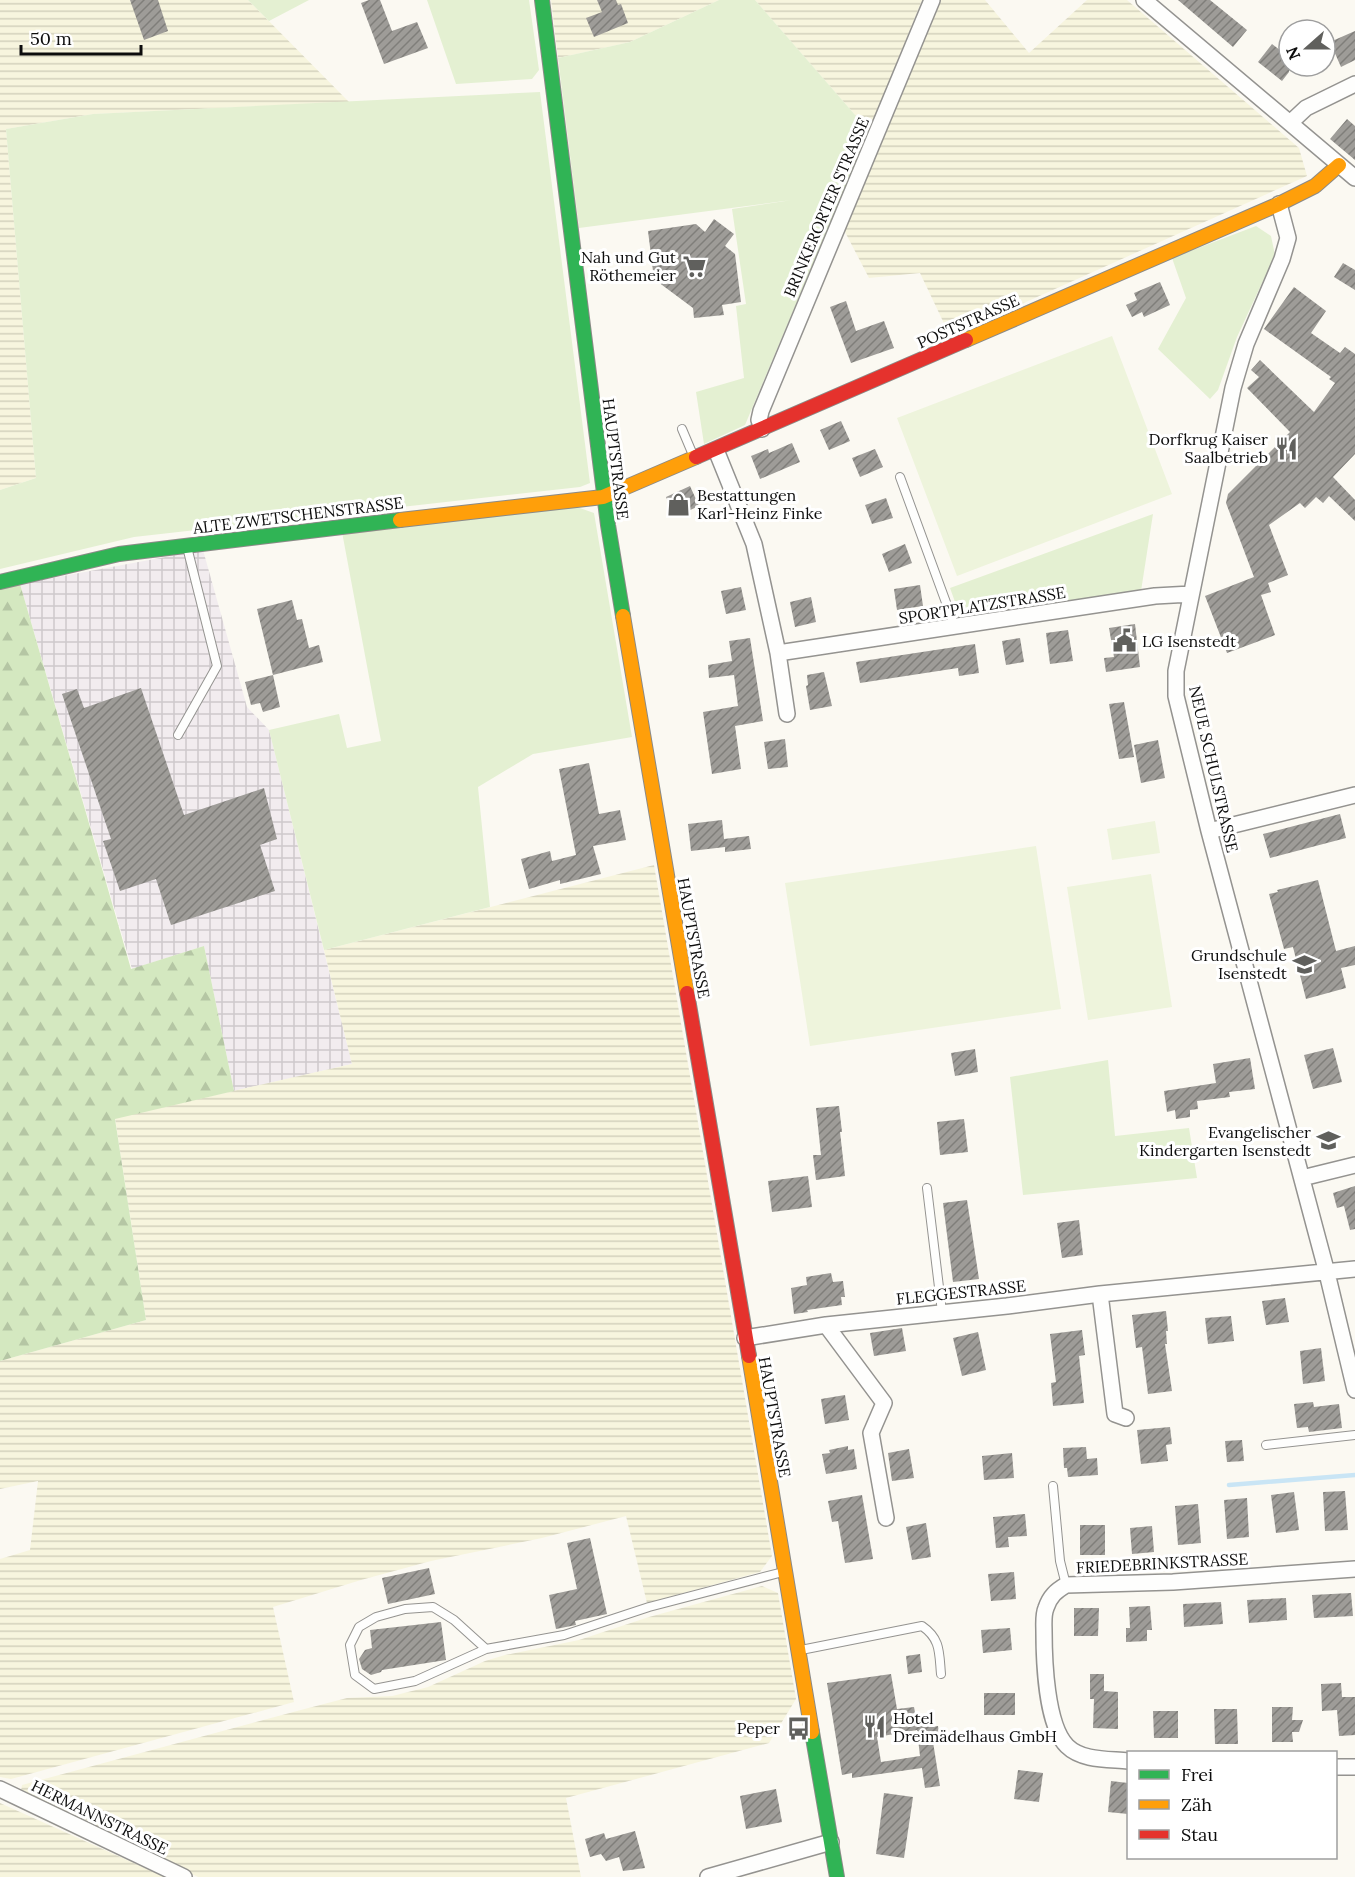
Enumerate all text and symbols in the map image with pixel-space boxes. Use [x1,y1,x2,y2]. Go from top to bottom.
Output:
scale bar [21,18,141,56]
north arrow [1277,18,1337,78]
text: 50 m [30,27,72,50]
text: N [1281,44,1305,63]
street label: BRINKERORTER STRASSE [779,114,873,300]
place label: Nah und Gut Röthemeier [581,247,677,285]
supermarket icon: Nah und Gut Röthemeier [681,253,707,279]
street label: POSTSTRASSE [914,289,1022,352]
street label: HAUPTSTRASSE [599,397,633,521]
place label: Dorfkrug Kaiser Saalbetrieb [1149,429,1268,467]
restaurant icon: Dorfkrug Kaiser Saalbetrieb [1273,435,1299,461]
place label: Bestattungen Karl-Heinz Finke [697,485,823,523]
shop icon: Bestattungen Karl-Heinz Finke [666,491,692,517]
street label: ALTE ZWETSCHENSTRASSE [191,492,404,538]
street label: SPORTPLATZSTRASSE [897,582,1067,628]
public building icon: LG Isenstedt [1111,628,1137,654]
place label: LG Isenstedt [1142,631,1237,651]
street label: NEUE SCHULSTRASSE [1185,684,1243,854]
street label: HAUPTSTRASSE [674,876,714,1000]
place label: Grundschule Isenstedt [1191,945,1288,983]
school or university icon: Grundschule Isenstedt [1292,951,1318,977]
place label: Evangelischer Kindergarten Isenstedt [1139,1122,1312,1160]
school or university icon: Evangelischer Kindergarten Isenstedt [1316,1128,1342,1154]
street label: FLEGGESTRASSE [895,1275,1027,1309]
street label: HAUPTSTRASSE [755,1355,795,1479]
street label: FRIEDEBRINKSTRASSE [1075,1548,1249,1577]
place label: Hotel Dreimädelhaus GmbH [893,1708,1057,1746]
restaurant icon: Hotel Dreimädelhaus GmbH [862,1714,888,1740]
bus stop icon: Peper [785,1715,811,1741]
place label: Peper [737,1718,780,1738]
legend [1127,1751,1337,1859]
text: Frei [1181,1763,1213,1786]
street label: HERMANNSTRASSE [28,1775,172,1859]
text: Zäh [1181,1793,1212,1816]
text: Stau [1181,1823,1218,1846]

